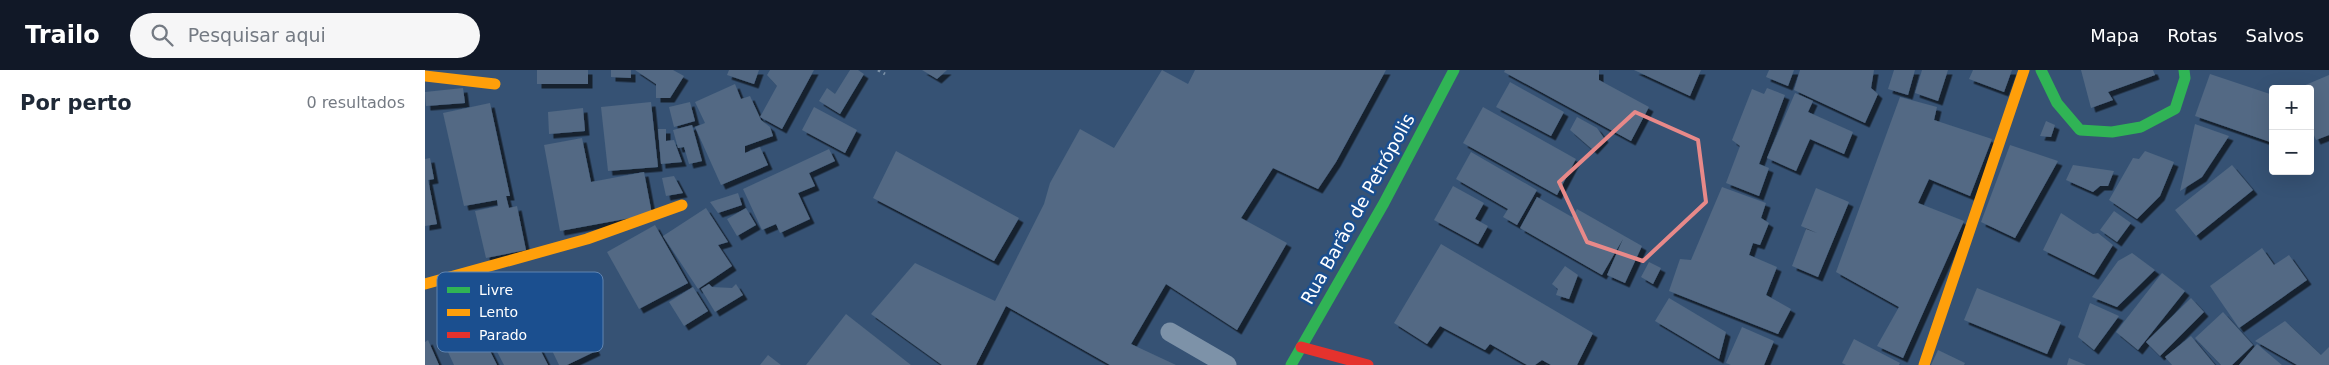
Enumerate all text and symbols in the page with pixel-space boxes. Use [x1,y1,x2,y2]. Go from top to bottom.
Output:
search box [130,13,480,58]
text: Trailo [25,21,100,49]
icon: search [148,21,176,49]
text: Pesquisar aqui [188,24,326,46]
text: Mapa [2090,25,2139,46]
text: Rotas [2167,25,2218,46]
text: Salvos [2246,25,2304,46]
map controls [2269,85,2314,175]
button: + [2269,85,2314,130]
text: Por perto [20,91,132,115]
text: 0 resultados [306,93,405,112]
street label: Rua Barão de Petrópolis [1296,110,1419,308]
button: − [2269,130,2314,175]
legend [437,272,603,352]
text: Livre [479,282,513,298]
text: Lento [479,304,518,320]
text: Parado [479,327,527,343]

